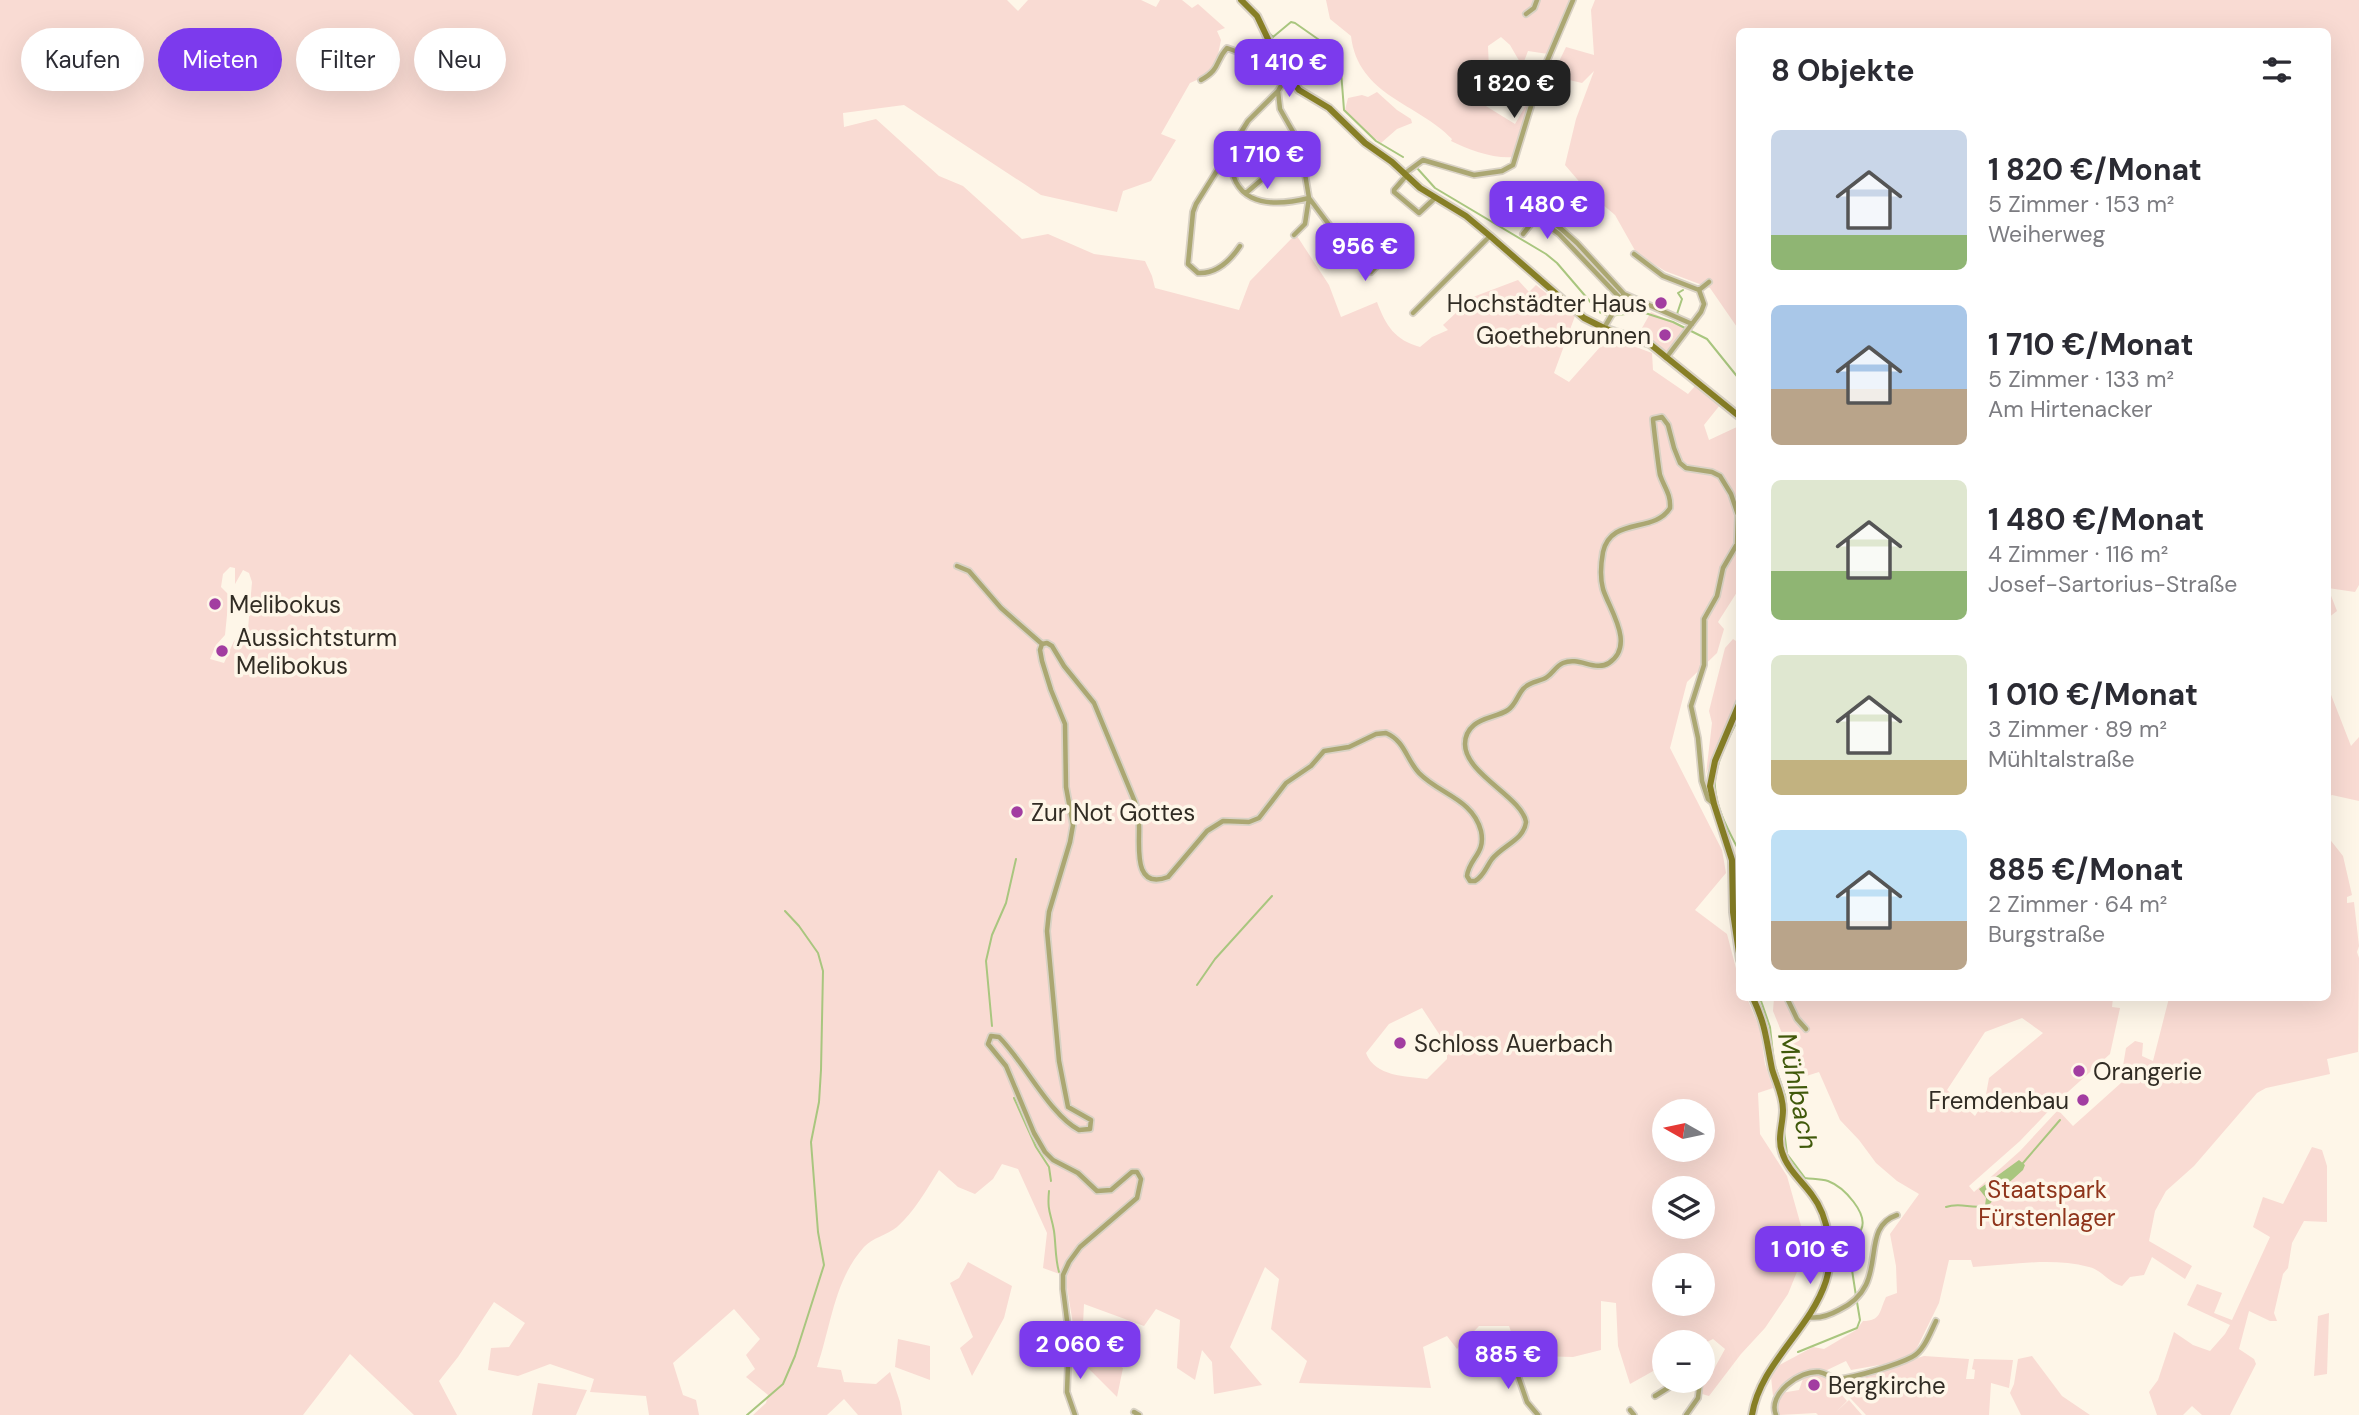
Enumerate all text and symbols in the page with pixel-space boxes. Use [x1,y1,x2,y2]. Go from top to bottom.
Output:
chip: Kaufen [21,28,144,91]
chip: Mieten [158,28,282,91]
chip: Filter [296,28,400,91]
chip: Neu [414,28,506,91]
pin: 1 410 € [1224,40,1354,99]
text: 1 410 € [1251,47,1327,77]
text: 8 Objekte [1771,51,1915,90]
icon: filters [2258,51,2296,89]
pin: 1 820 € [1449,60,1579,120]
text: 1 820 € [1473,68,1555,98]
pin: 1 710 € [1202,132,1332,191]
text: 1 710 € [1230,139,1304,169]
text: 1 820 €/Monat [1988,150,2202,189]
icon: home [1827,158,1911,242]
pin: 1 480 € [1482,182,1612,241]
text: 1 480 € [1505,189,1589,219]
text: 5 Zimmer · 153 m² [1988,189,2174,219]
text: Weiherweg [1988,219,2105,249]
pin: 956 € [1316,224,1414,283]
text: 956 € [1331,231,1399,261]
place label: Hochstädter Haus [1447,288,1647,319]
marker: Hochstädter Haus [1653,295,1669,311]
place label: Goethebrunnen [1476,320,1651,351]
text: 1 710 €/Monat [1988,325,2193,364]
marker: Goethebrunnen [1657,327,1673,343]
icon: home [1827,333,1911,417]
text: 5 Zimmer · 133 m² [1988,364,2174,394]
text: Am Hirtenacker [1988,394,2153,424]
text: 1 480 €/Monat [1988,500,2204,539]
icon: home [1827,508,1911,592]
text: 4 Zimmer · 116 m² [1988,539,2168,569]
text: Josef-Sartorius-Straße [1988,569,2237,599]
place label: Melibokus [229,589,341,620]
marker: Melibokus [207,596,223,612]
place label: Aussichtsturm Melibokus [236,622,397,681]
marker: Aussichtsturm Melibokus [214,643,230,659]
text: 1 010 €/Monat [1988,675,2198,714]
icon: home [1827,683,1911,767]
text: 3 Zimmer · 89 m² [1988,714,2167,744]
text: Mühltalstraße [1988,744,2135,774]
place label: Zur Not Gottes [1031,797,1195,828]
marker: Zur Not Gottes [1009,804,1025,820]
text: 885 €/Monat [1988,850,2183,889]
icon: home [1827,858,1911,942]
text: 2 Zimmer · 64 m² [1988,889,2167,919]
text: Burgstraße [1988,919,2105,949]
place label: Schloss Auerbach [1414,1028,1613,1059]
water label: Mühlbach [1770,1030,1826,1152]
marker: Schloss Auerbach [1392,1035,1408,1051]
place label: Orangerie [2093,1056,2202,1087]
marker: Orangerie [2071,1063,2087,1079]
place label: Fremdenbau [1928,1085,2069,1116]
marker: Fremdenbau [2075,1092,2091,1108]
north arrow [1652,1099,1715,1162]
map controls [1652,1099,1715,1393]
park label: Staatspark Fürstenlager [1978,1174,2116,1233]
button: layers [1652,1176,1715,1239]
pin: 1 010 € [1745,1226,1875,1286]
text: 1 010 € [1771,1234,1849,1264]
button: + [1652,1253,1715,1316]
pin: 2 060 € [1015,1322,1145,1381]
text: 2 060 € [1035,1329,1125,1359]
button: − [1652,1330,1715,1393]
pin: 885 € [1459,1332,1557,1391]
text: 885 € [1475,1339,1542,1369]
place label: Bergkirche [1828,1370,1946,1401]
marker: Bergkirche [1806,1377,1822,1393]

